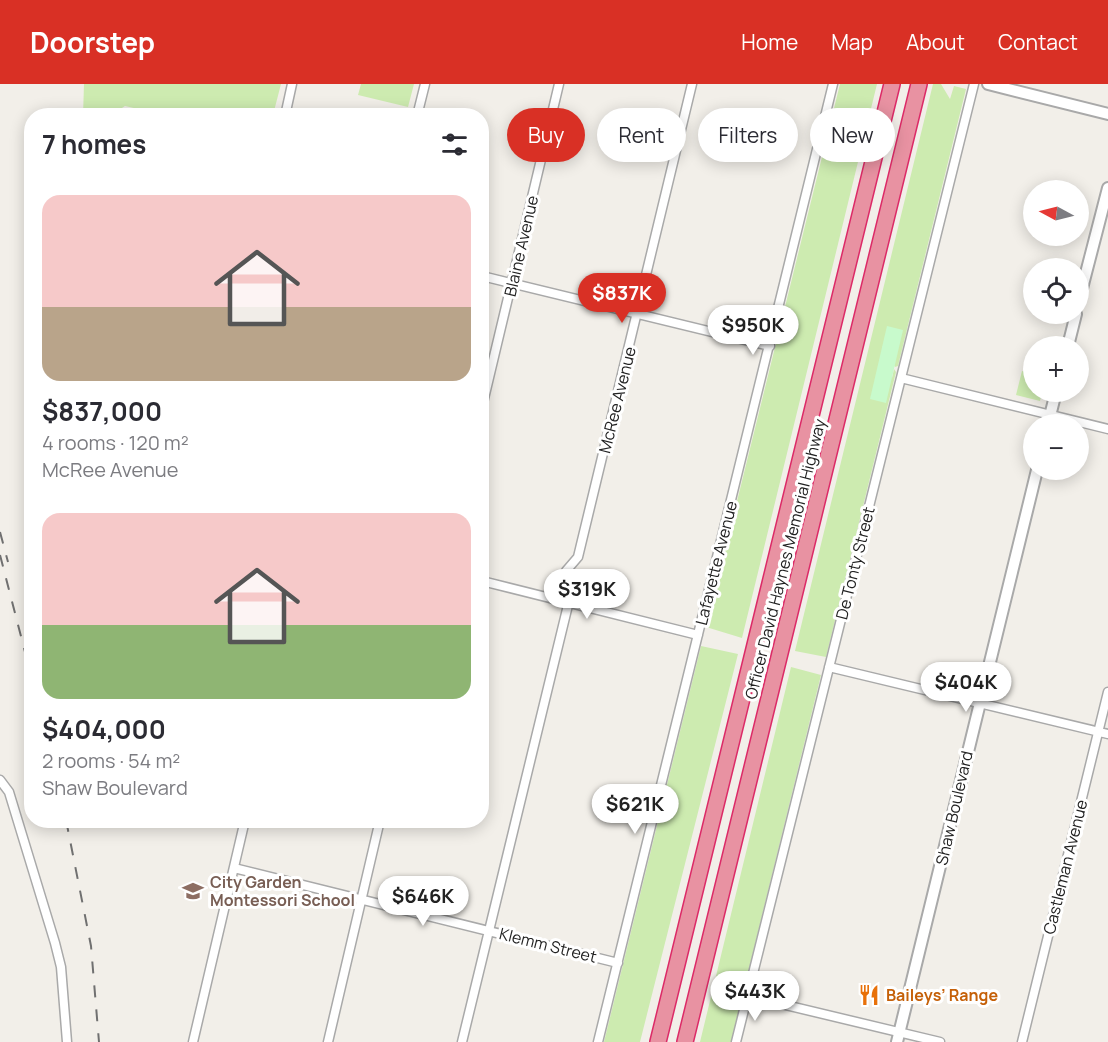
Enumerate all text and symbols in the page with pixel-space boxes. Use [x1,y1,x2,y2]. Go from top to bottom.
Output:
text: Doorstep [30,23,155,61]
text: Home [741,28,798,56]
text: Map [831,28,873,56]
text: About [906,28,965,56]
text: Contact [998,28,1078,56]
chip: Buy [507,108,585,162]
chip: Rent [597,108,686,162]
chip: Filters [698,108,798,162]
chip: New [810,108,895,162]
text: 7 homes [42,126,146,162]
icon: filters [438,128,471,161]
north arrow [1023,180,1089,246]
map controls [1023,180,1089,480]
street label: Blaine Avenue [499,193,543,299]
icon: home [203,234,311,342]
button: locate [1023,258,1089,324]
pin: $837K [580,273,664,324]
text: $837K [592,279,652,306]
pin: $950K [711,305,795,356]
text: $950K [722,311,784,338]
button: + [1023,336,1089,402]
street label: McRee Avenue [593,344,641,456]
text: $837,000 [42,393,162,429]
button: − [1023,414,1089,480]
street label: Officer David Haynes Memorial Highway [739,416,831,702]
text: 4 rooms · 120 m² [42,429,189,456]
text: McRee Avenue [42,456,178,483]
street label: Lafayette Avenue [690,498,742,628]
street label: De Tonty Street [830,504,880,622]
icon: home [203,552,311,660]
pin: $319K [545,569,629,620]
text: $319K [558,575,616,602]
pin: $404K [924,662,1008,713]
text: $404K [935,668,998,695]
text: $404,000 [42,711,166,747]
text: 2 rooms · 54 m² [42,747,180,774]
street label: Shaw Boulevard [930,749,978,867]
text: Shaw Boulevard [42,774,188,801]
pin: $621K [593,784,677,835]
text: $621K [606,790,664,817]
street label: Castleman Avenue [1038,797,1092,937]
place label: City Garden Montessori School [210,871,355,911]
pin: $646K [381,876,465,927]
school or university icon: City Garden Montessori School [181,879,205,903]
text: $646K [392,882,454,909]
street label: Klemm Street [497,922,599,968]
pin: $443K [713,971,797,1022]
text: $443K [724,977,786,1004]
restaurant icon: Baileys’ Range [857,983,881,1007]
place label: Baileys’ Range [886,984,998,1006]

